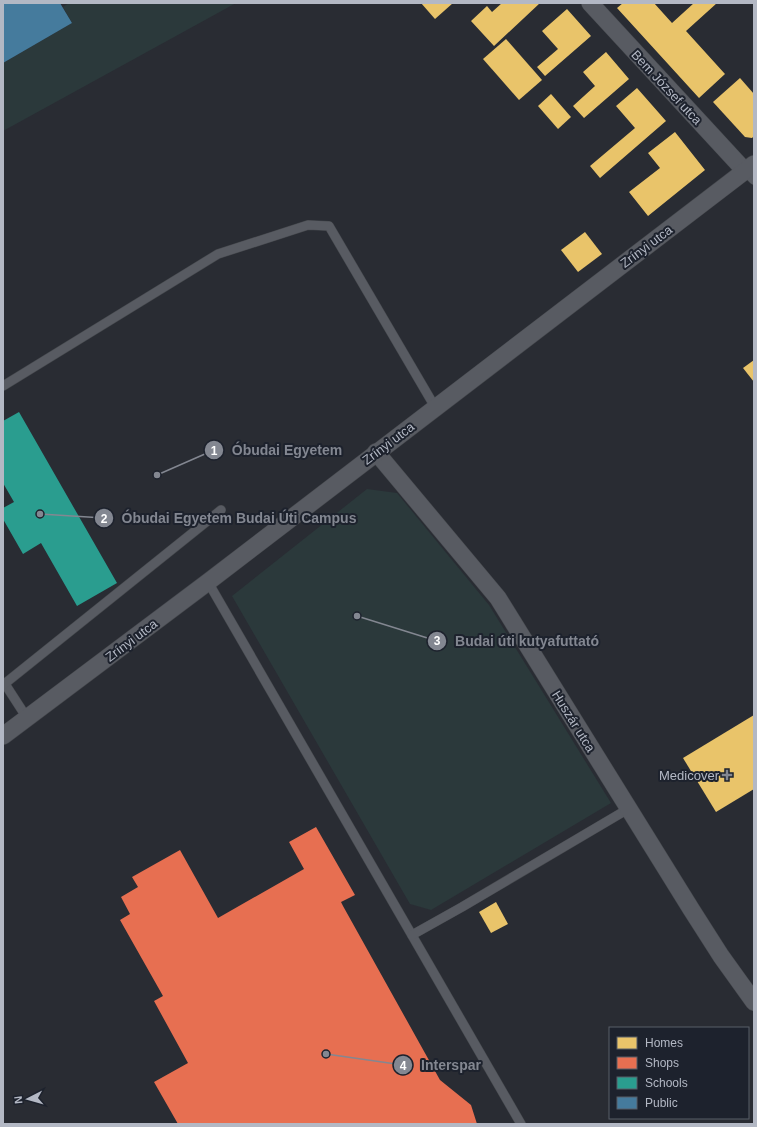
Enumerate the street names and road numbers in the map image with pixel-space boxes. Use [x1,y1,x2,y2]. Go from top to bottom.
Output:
street label: Bem József utca [628,47,705,128]
street label: Zrínyi utca [618,222,676,271]
street label: Zrínyi utca [360,419,418,468]
street label: Zrínyi utca [103,616,161,665]
street label: Huszár utca [549,688,599,755]

